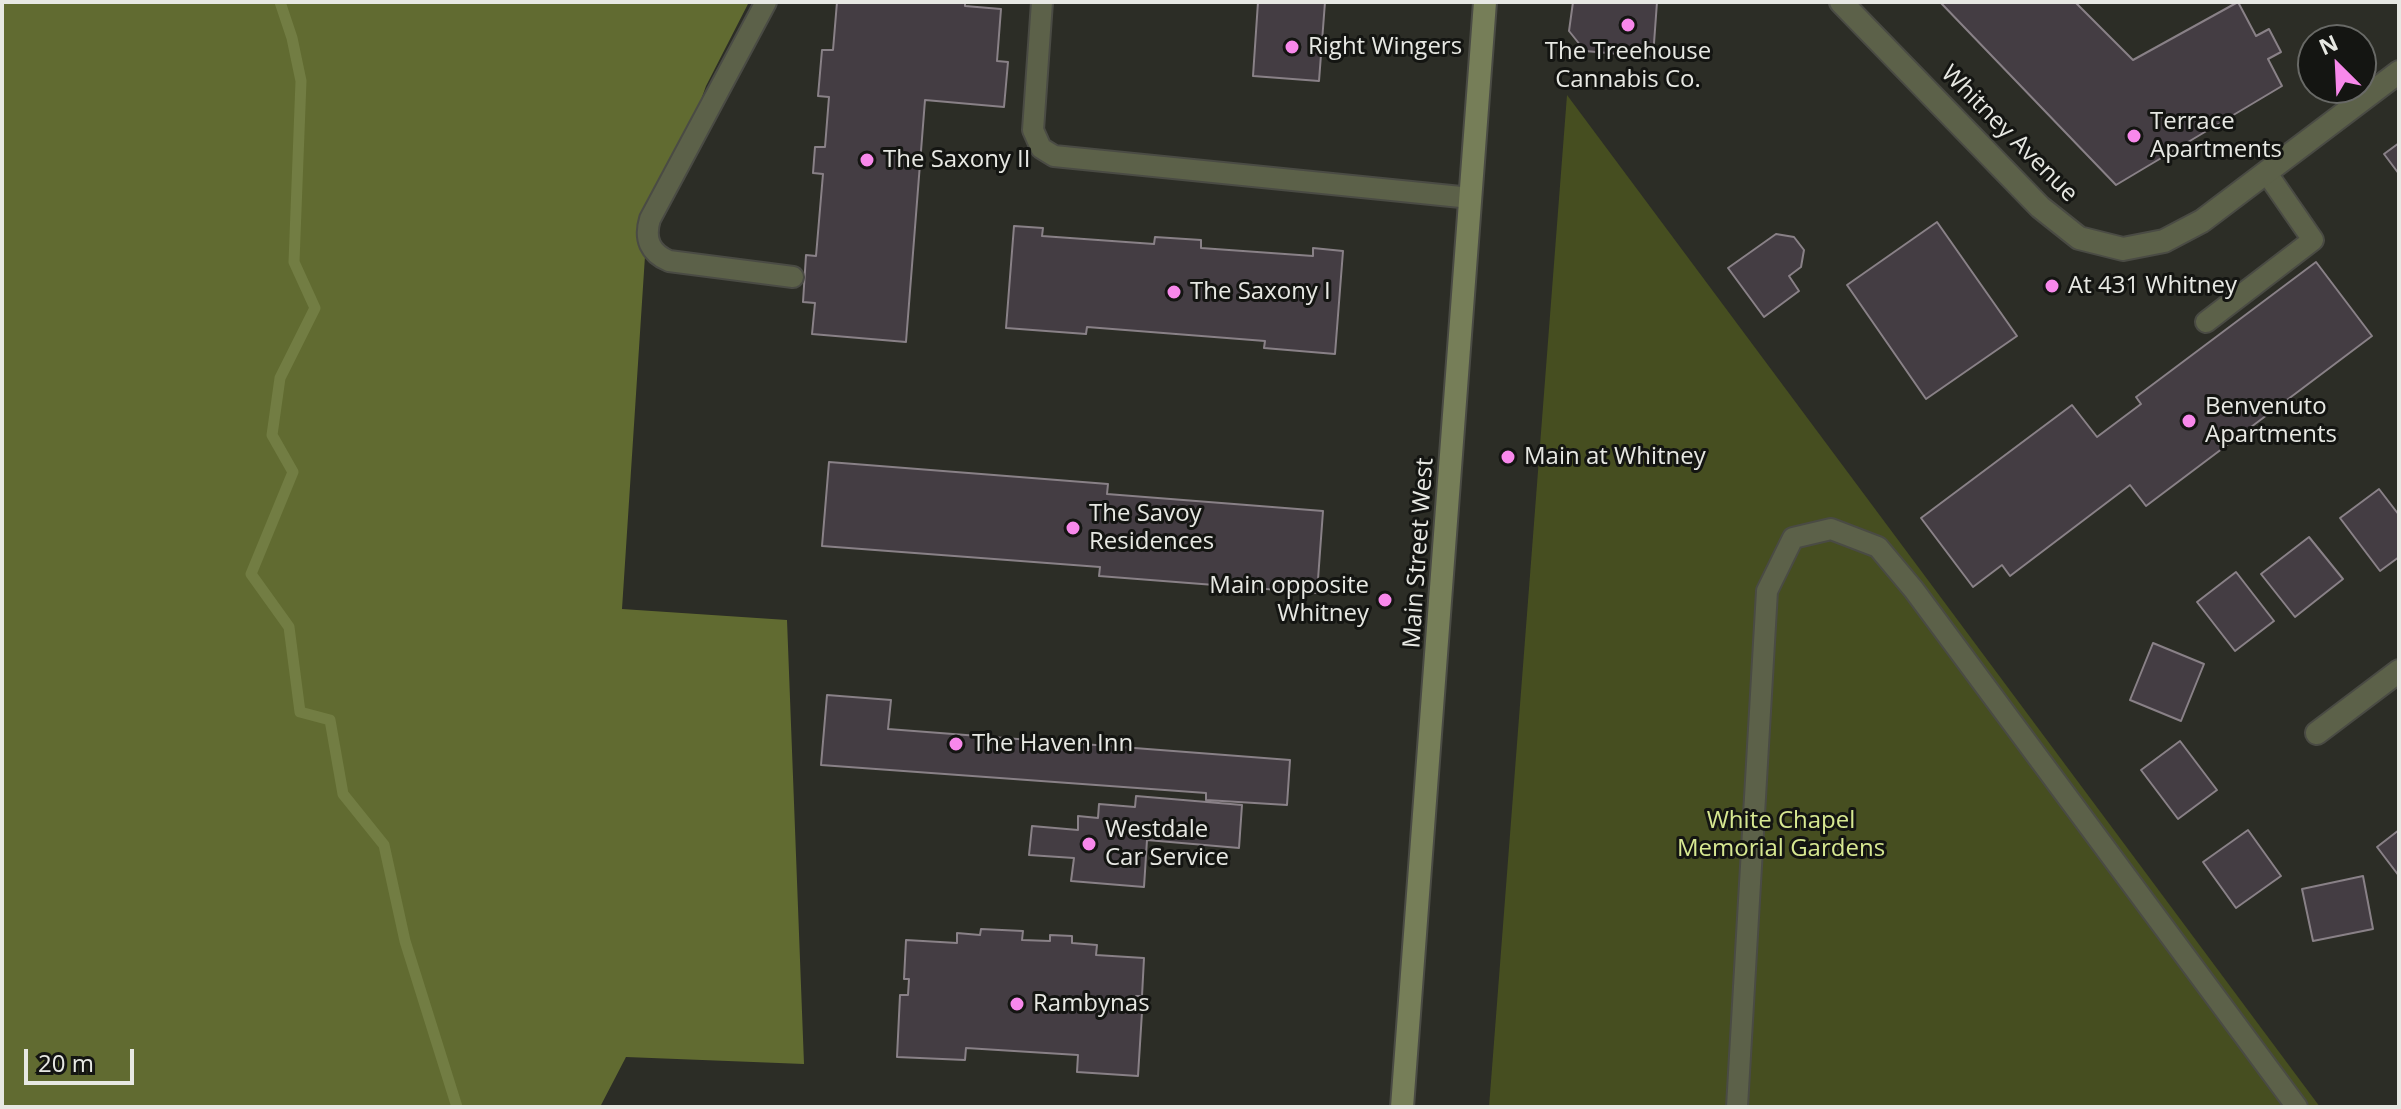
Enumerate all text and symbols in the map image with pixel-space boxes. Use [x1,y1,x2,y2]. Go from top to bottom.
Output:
marker: The Treehouse Cannabis Co. [1619,16,1637,34]
north arrow [2297,24,2377,104]
text: N [2314,27,2342,61]
place label: Right Wingers [1308,33,1462,61]
marker: Right Wingers [1283,38,1301,56]
place label: The Treehouse Cannabis Co. [1545,38,1711,94]
street label: Whitney Avenue [1935,60,2083,208]
place label: Terrace Apartments [2150,108,2282,164]
marker: Terrace Apartments [2125,127,2143,145]
place label: The Saxony II [883,146,1031,174]
marker: The Saxony II [858,151,876,169]
place label: At 431 Whitney [2068,272,2237,300]
marker: At 431 Whitney [2043,277,2061,295]
place label: The Saxony I [1190,278,1331,306]
marker: The Saxony I [1165,283,1183,301]
place label: Benvenuto Apartments [2205,393,2337,449]
marker: Benvenuto Apartments [2180,412,2198,430]
place label: Main at Whitney [1524,443,1706,471]
marker: Main at Whitney [1499,448,1517,466]
street label: Main Street West [1398,457,1440,649]
place label: The Savoy Residences [1089,500,1214,556]
marker: The Savoy Residences [1064,519,1082,537]
place label: Main opposite Whitney [1209,572,1369,628]
marker: Main opposite Whitney [1376,591,1394,609]
place label: The Haven Inn [972,730,1133,758]
marker: The Haven Inn [947,735,965,753]
park label: White Chapel Memorial Gardens [1677,807,1885,863]
place label: Westdale Car Service [1105,816,1229,872]
marker: Westdale Car Service [1080,835,1098,853]
place label: Rambynas [1033,990,1150,1018]
marker: Rambynas [1008,995,1026,1013]
scale bar [28,1033,138,1083]
text: 20 m [38,1046,94,1079]

